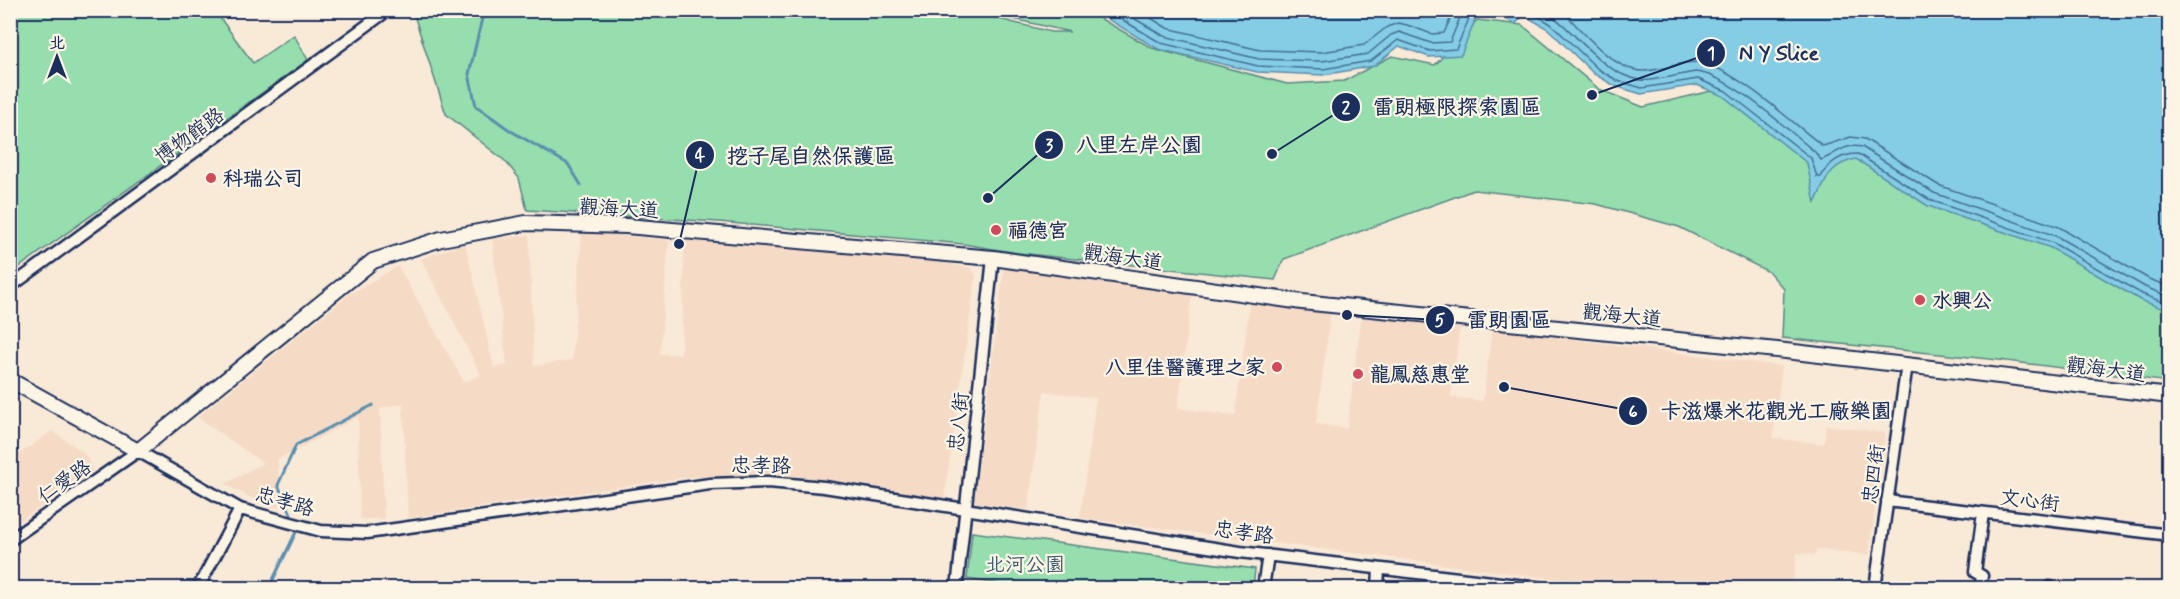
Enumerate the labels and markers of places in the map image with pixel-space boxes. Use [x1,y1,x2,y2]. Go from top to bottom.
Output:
callout: N Y Slice [1696,33,1832,72]
callout: 雷朗極限探索園區 [1331,87,1553,126]
callout: 八里左岸公園 [1034,125,1214,164]
callout: 挖子尾自然保護區 [685,136,907,175]
place label: 科瑞公司 [223,166,303,193]
marker: 科瑞公司 [204,171,218,185]
place label: 福德宮 [1008,218,1068,245]
marker: 福德宮 [989,223,1003,237]
place label: 水興公 [1932,288,1992,315]
marker: 水興公 [1913,293,1927,307]
callout: 雷朗園區 [1425,300,1563,339]
place label: 八里佳醫護理之家 [1105,355,1265,382]
marker: 八里佳醫護理之家 [1270,360,1284,374]
place label: 龍鳳慈惠堂 [1370,362,1470,389]
marker: 龍鳳慈惠堂 [1351,367,1365,381]
callout: 卡滋爆米花觀光工廠樂園 [1618,392,1903,431]

